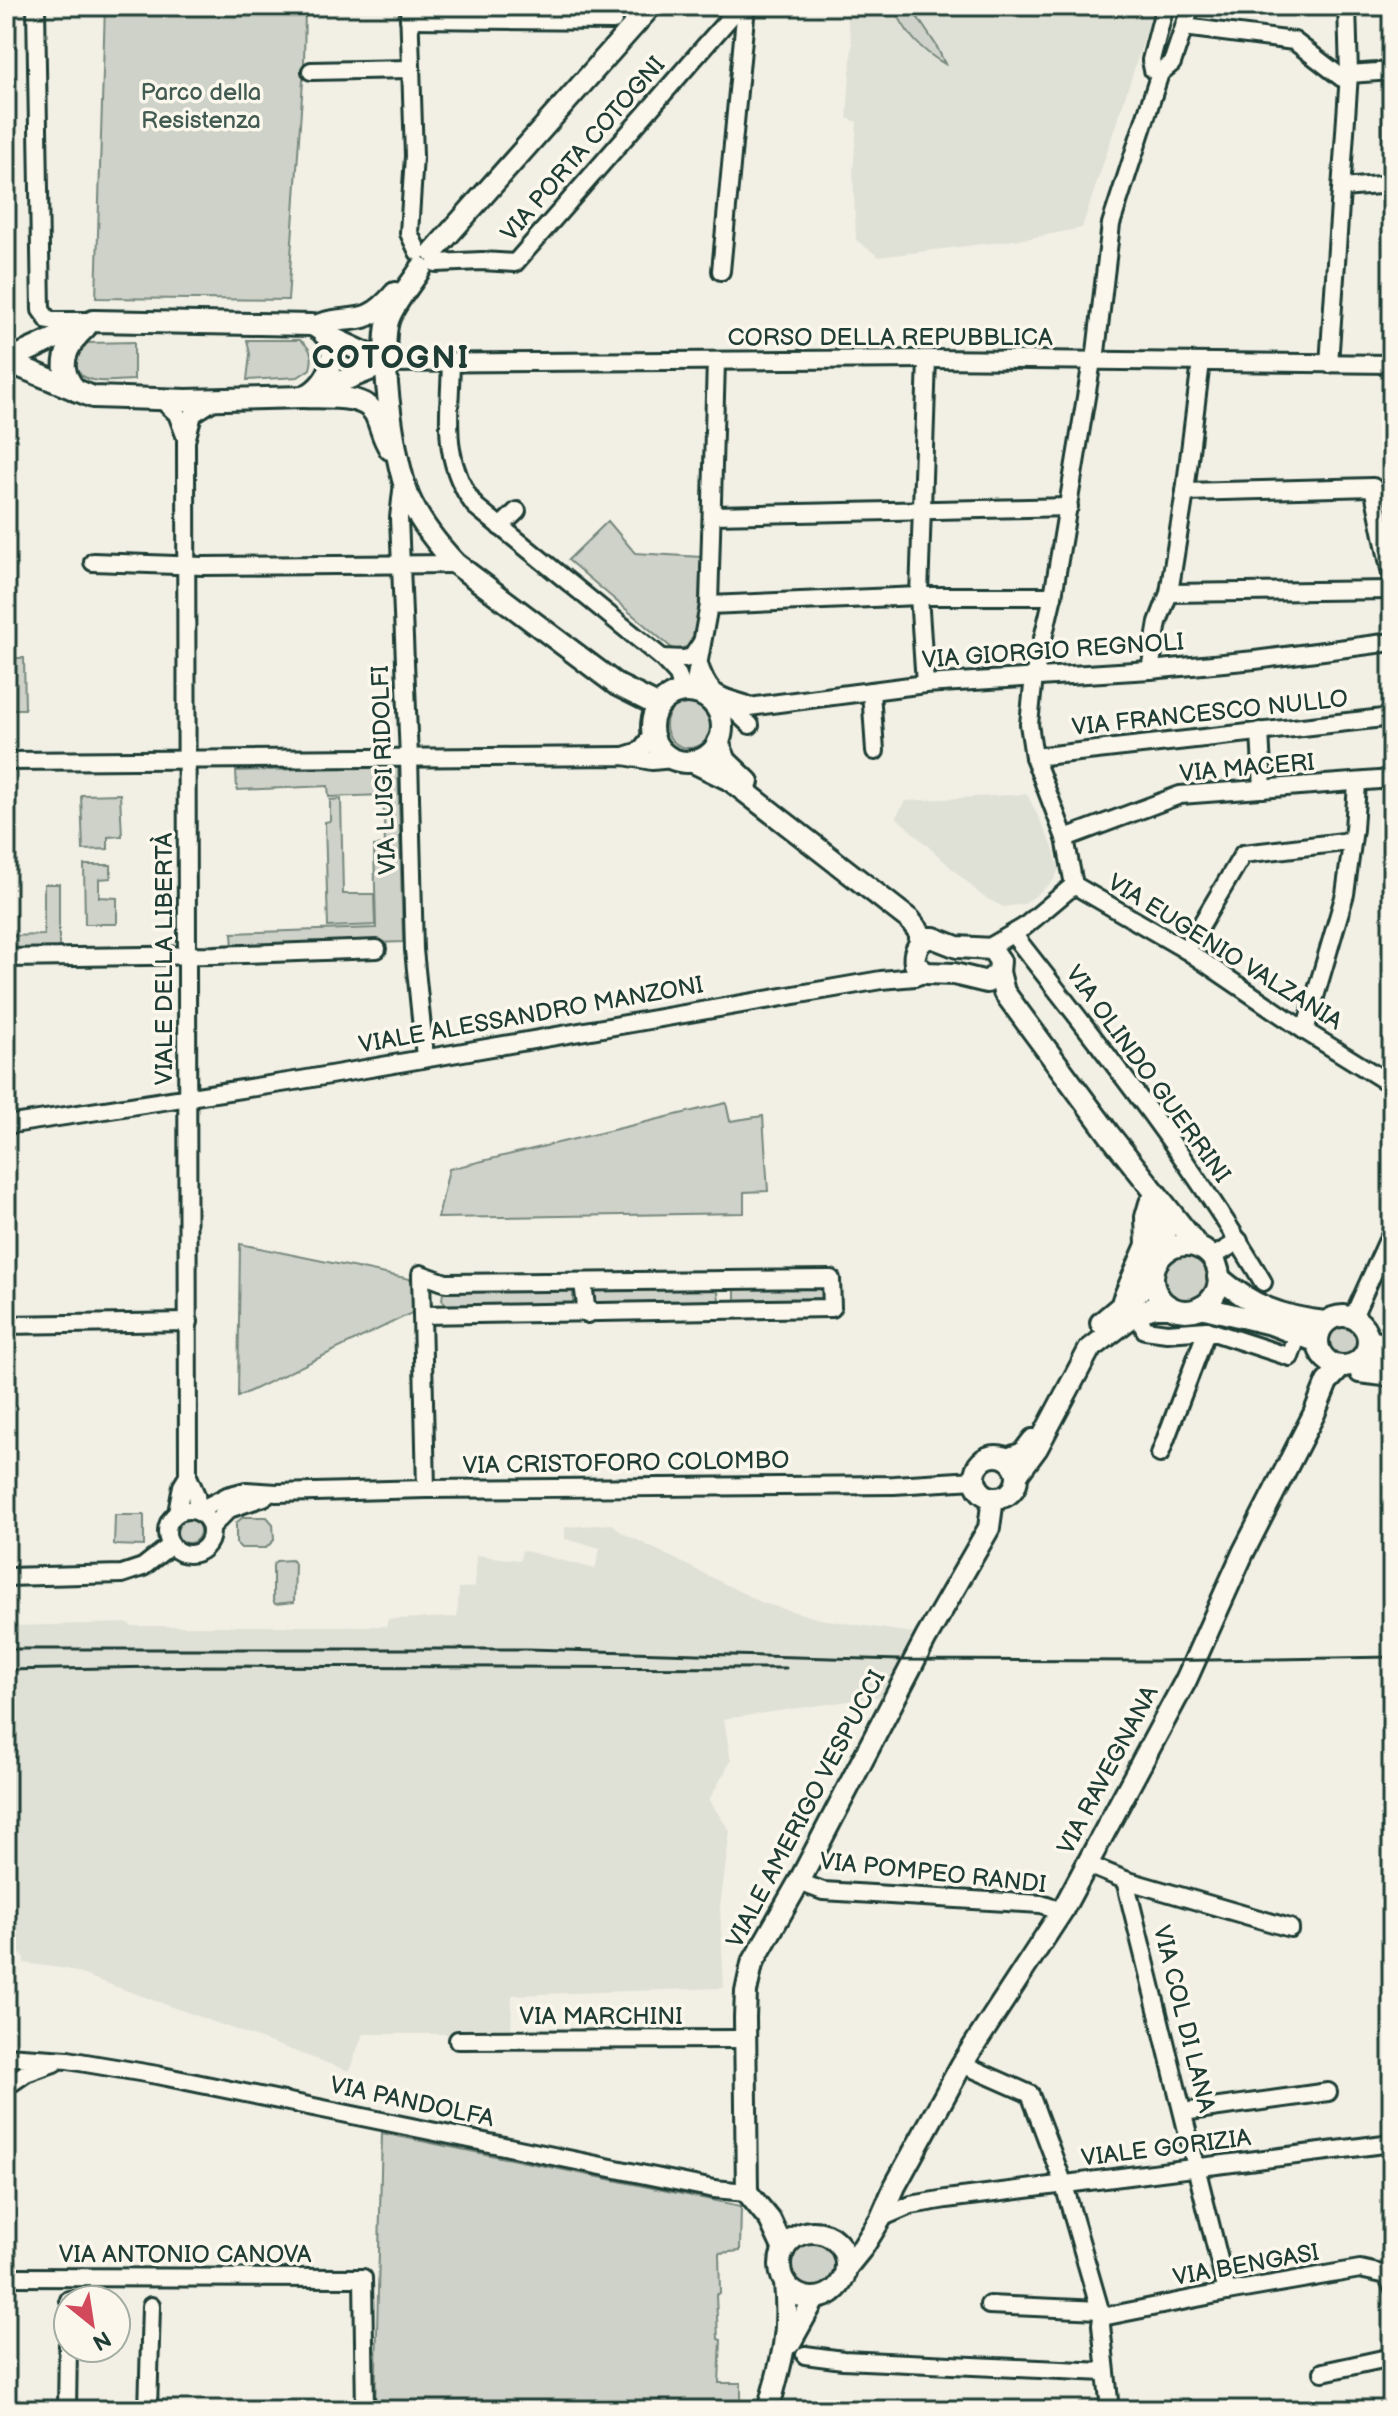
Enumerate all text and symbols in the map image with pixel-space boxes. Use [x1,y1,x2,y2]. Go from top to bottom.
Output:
street label: VIA PORTA COTOGNI [495,51,671,247]
park label: Parco della Resistenza [141,78,261,135]
street label: CORSO DELLA REPUBBLICA [727,323,1053,352]
district label: COTOGNI [312,339,470,378]
street label: VIA GIORGIO REGNOLI [921,627,1185,675]
street label: VIA LUIGI RIDOLFI [366,665,402,875]
street label: VIA FRANCESCO NULLO [1070,684,1350,742]
street label: VIA MACERI [1178,748,1316,788]
street label: VIALE DELLA LIBERTÀ [149,833,179,1085]
street label: VIA EUGENIO VALZANIA [1102,868,1348,1036]
street label: VIA OLINDO GUERRINI [1059,960,1237,1188]
street label: VIALE ALESSANDRO MANZONI [356,970,706,1060]
street label: VIA CRISTOFORO COLOMBO [462,1446,790,1480]
street label: VIALE AMERIGO VESPUCCI [720,1665,892,1953]
street label: VIA RAVEGNANA [1051,1680,1165,1859]
street label: VIA POMPEO RANDI [818,1847,1048,1899]
street label: VIA COL DI LANA [1147,1923,1221,2116]
street label: VIA MARCHINI [519,2002,683,2031]
street label: VIA PANDOLFA [327,2070,497,2134]
street label: VIALE GORIZIA [1080,2123,1253,2173]
street label: VIA BENGASI [1171,2238,1321,2292]
street label: VIA ANTONIO CANOVA [59,2240,312,2269]
north arrow [52,2284,132,2364]
text: N [87,2324,115,2356]

